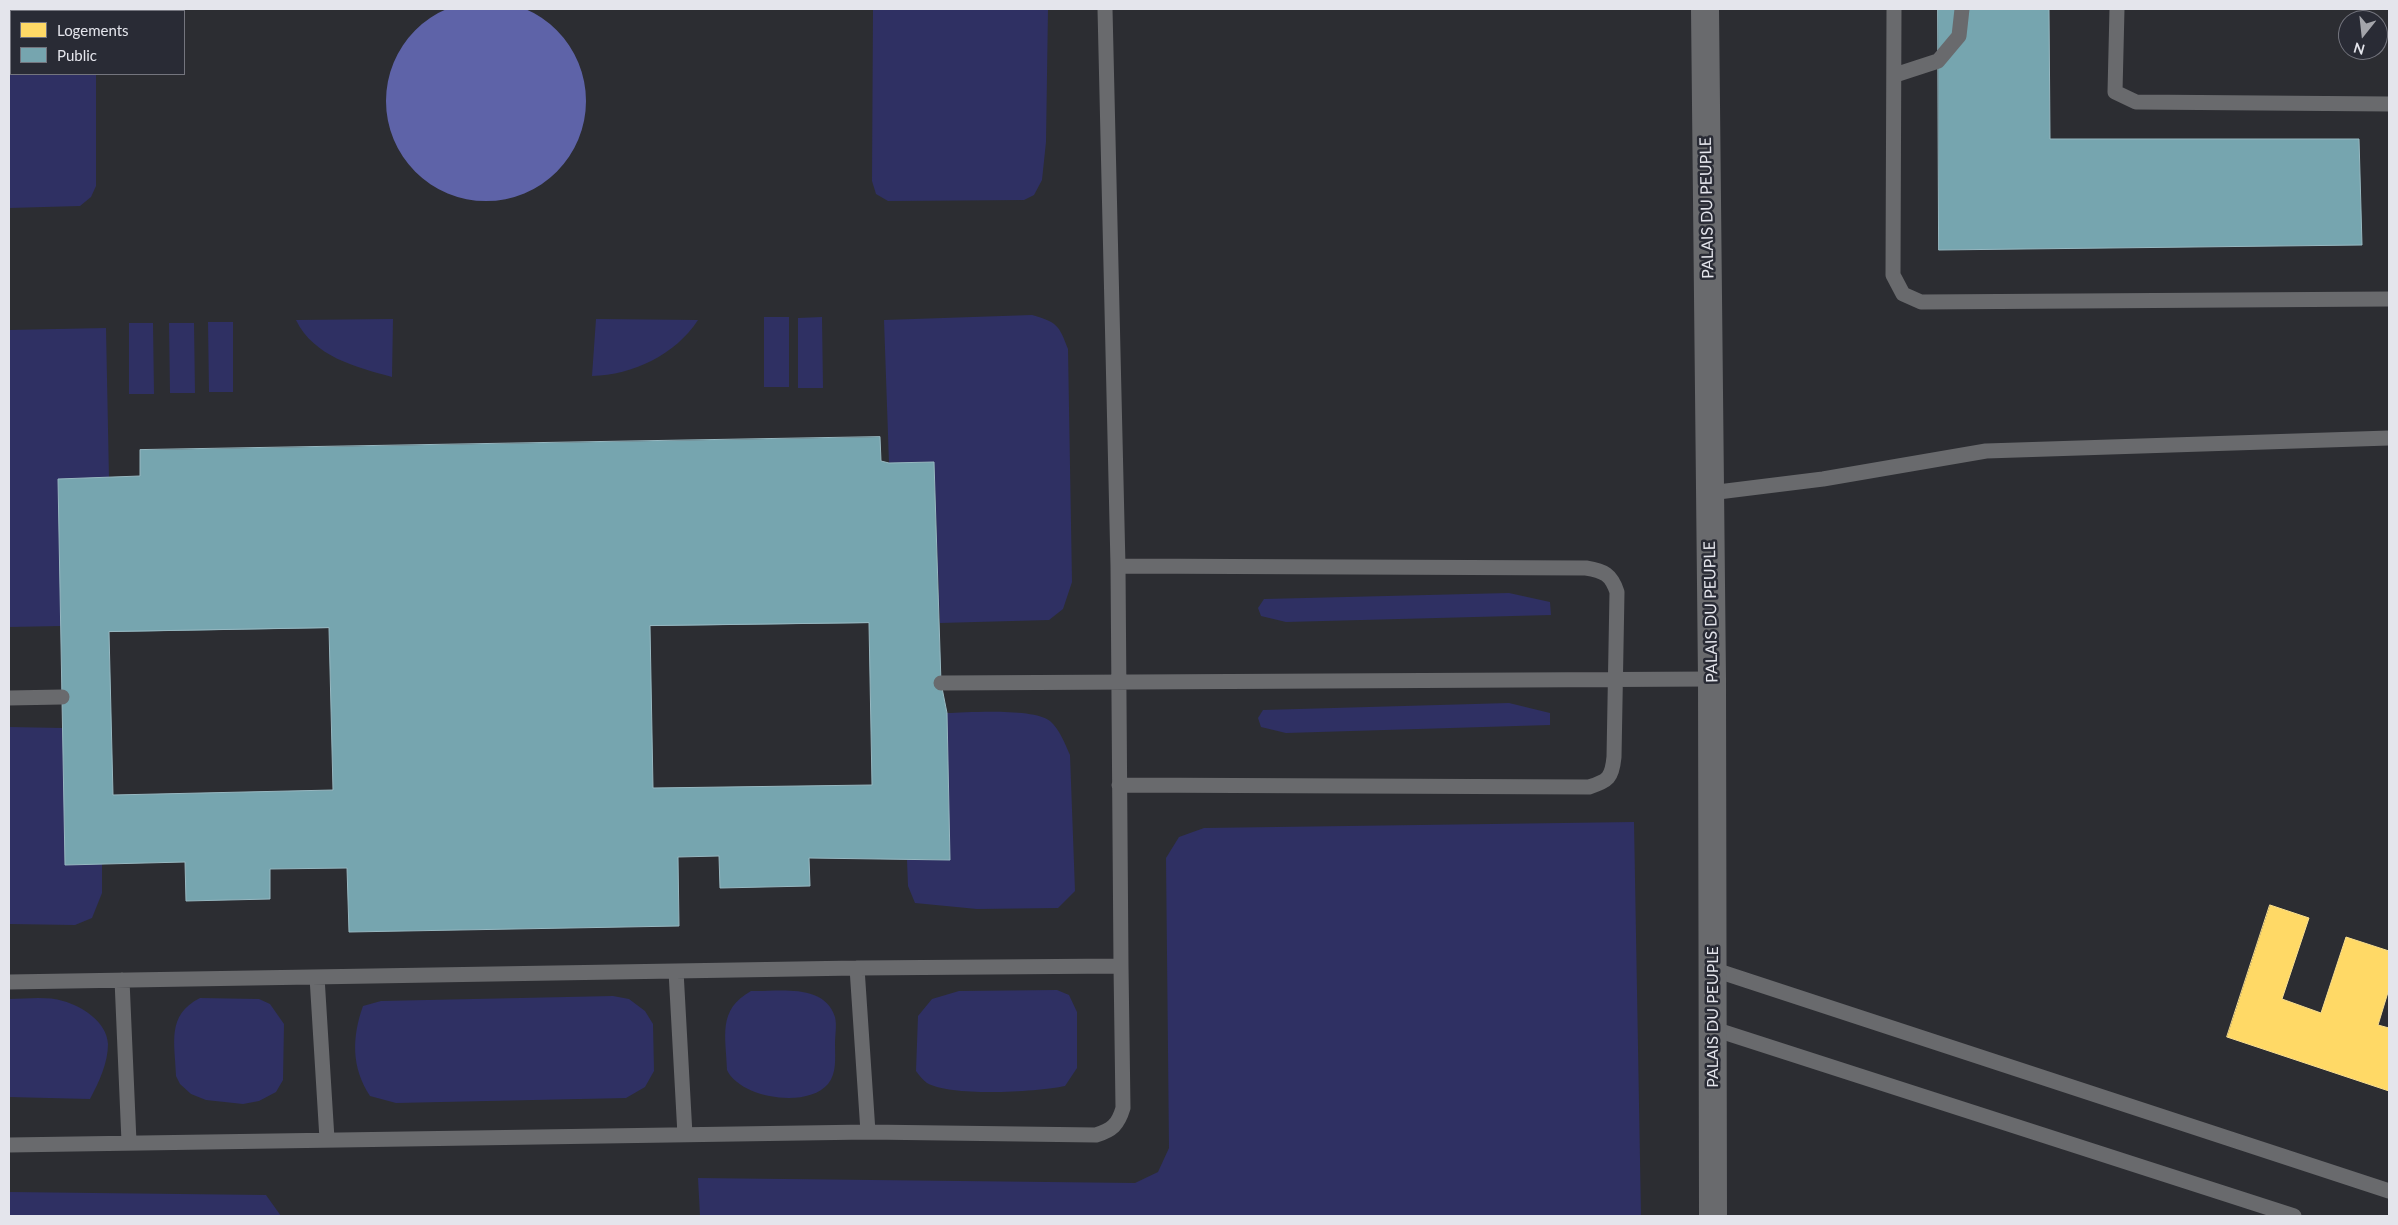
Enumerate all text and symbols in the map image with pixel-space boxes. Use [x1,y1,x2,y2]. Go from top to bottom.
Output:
legend [10,10,185,75]
north arrow [2338,10,2388,60]
text: Logements [57,21,129,39]
text: N [2351,39,2367,59]
text: Public [57,46,97,64]
street label: PALAIS DU PEUPLE [1696,137,1718,279]
street label: PALAIS DU PEUPLE [1700,541,1722,683]
street label: PALAIS DU PEUPLE [1703,946,1723,1088]

